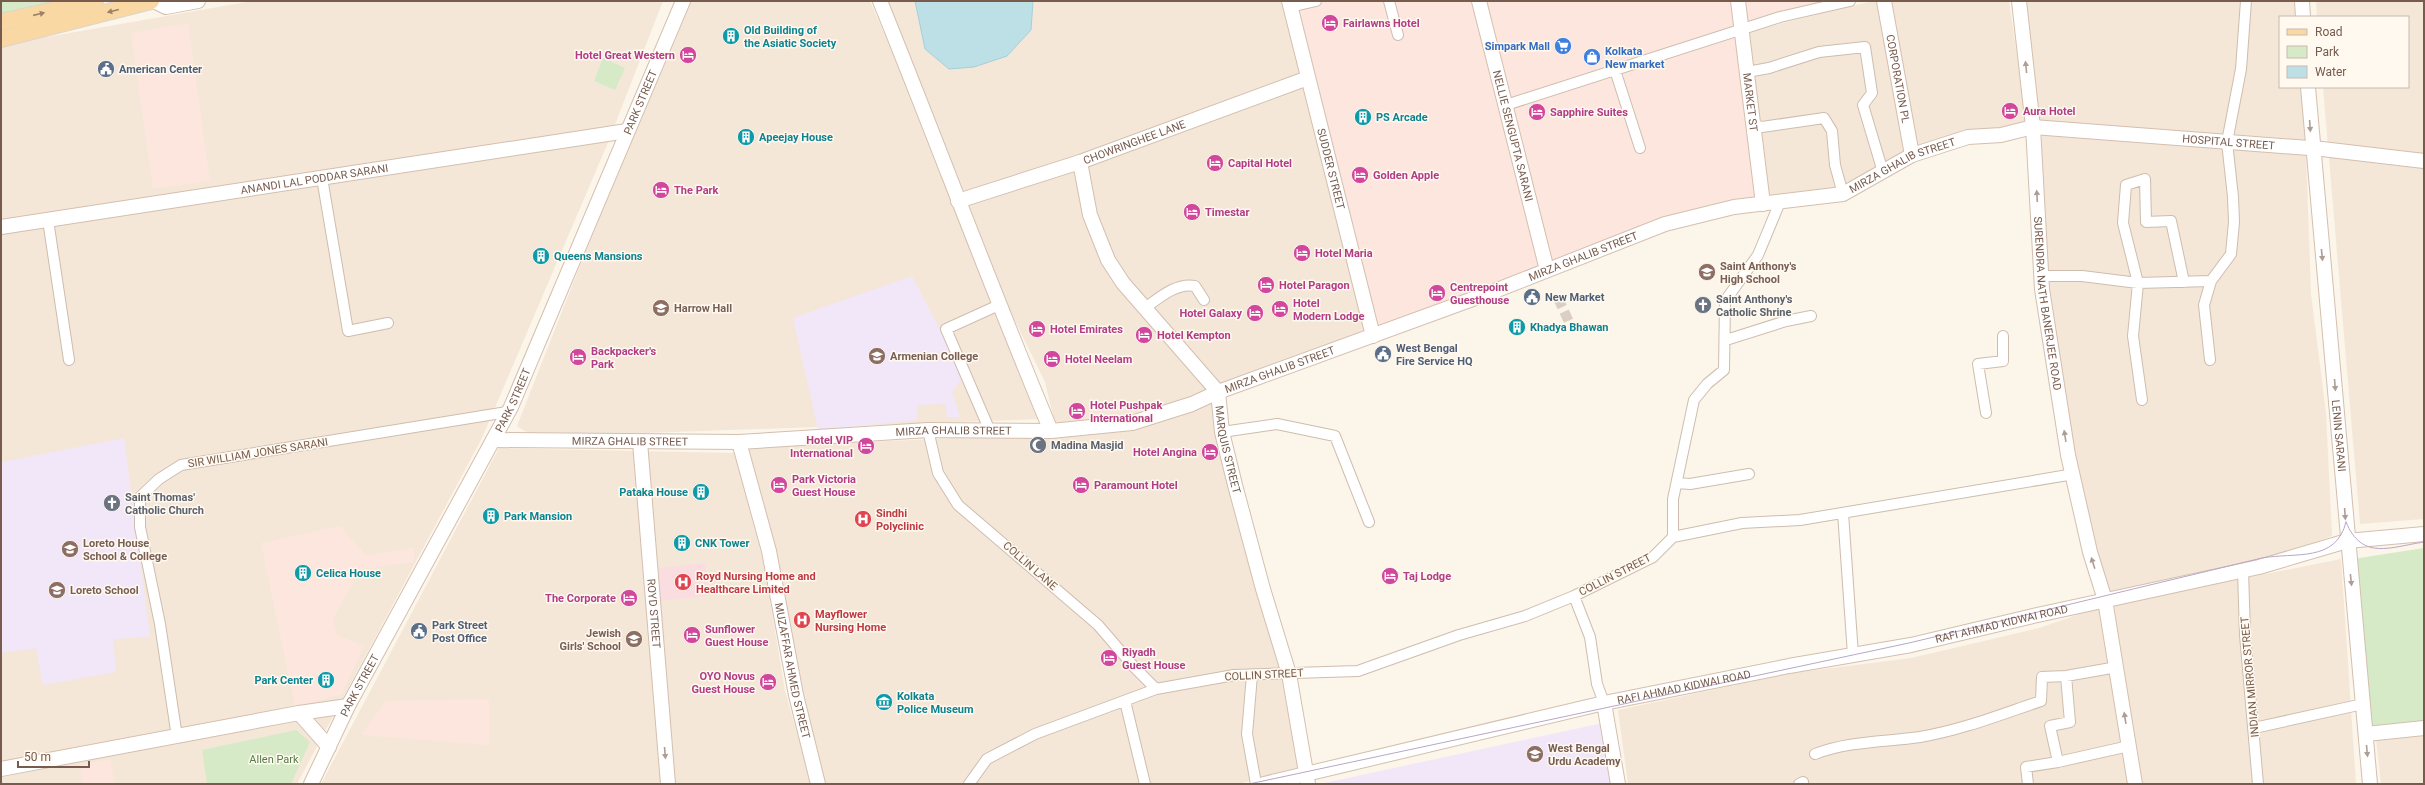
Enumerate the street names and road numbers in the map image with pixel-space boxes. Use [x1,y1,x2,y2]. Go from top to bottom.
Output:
street label: CORPORATION PL [1884,33,1913,124]
street label: PARK STREET [621,67,660,136]
street label: NELLIE SENGUPTA SARANI [1490,69,1536,203]
street label: MARKET ST [1740,72,1761,133]
street label: CHOWRINGHEE LANE [1081,117,1187,167]
street label: SUDDER STREET [1315,127,1348,211]
street label: HOSPITAL STREET [2182,132,2276,152]
street label: MIRZA GHALIB STREET [1847,135,1957,196]
street label: ANANDI LAL PODDAR SARANI [240,161,389,197]
street label: SURENDRA NATH BANERJEE ROAD [2031,216,2064,391]
street label: MIRZA GHALIB STREET [1527,229,1640,283]
street label: MIRZA GHALIB STREET [1223,343,1337,396]
street label: PARK STREET [492,366,533,434]
street label: LENIN SARANI [2329,399,2349,472]
street label: MARQUIS STREET [1213,405,1244,495]
street label: MIRZA GHALIB STREET [895,423,1012,439]
street label: MIRZA GHALIB STREET [572,434,689,448]
street label: SIR WILLIAM JONES SARANI [187,435,329,471]
street label: COLLIN LANE [1000,539,1060,593]
street label: COLLIN STREET [1577,551,1654,599]
street label: ROYD STREET [645,578,663,649]
street label: MUZAFFAR AHMED STREET [772,602,813,740]
street label: RAFI AHMAD KIDWAI ROAD [1934,602,2069,646]
street label: INDIAN MIRROR STREET [2238,616,2262,738]
street label: PARK STREET [338,651,382,719]
street label: COLLIN STREET [1224,666,1304,684]
street label: RAFI AHMAD KIDWAI ROAD [1616,667,1752,707]

